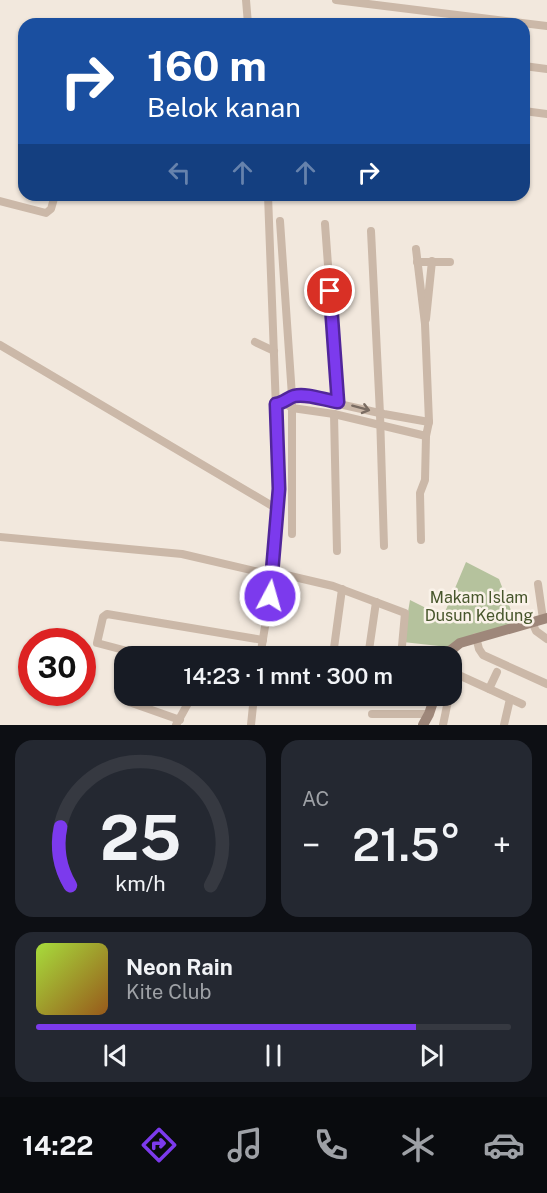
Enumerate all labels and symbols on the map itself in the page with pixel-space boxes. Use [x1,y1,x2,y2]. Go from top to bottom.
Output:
pin [304,265,355,316]
one-way arrow [351,403,370,415]
position arrow [238,564,302,628]
park label: Makam Islam Dusun Kedung [425,588,533,625]
speed limit sign: 30 [18,628,96,706]

